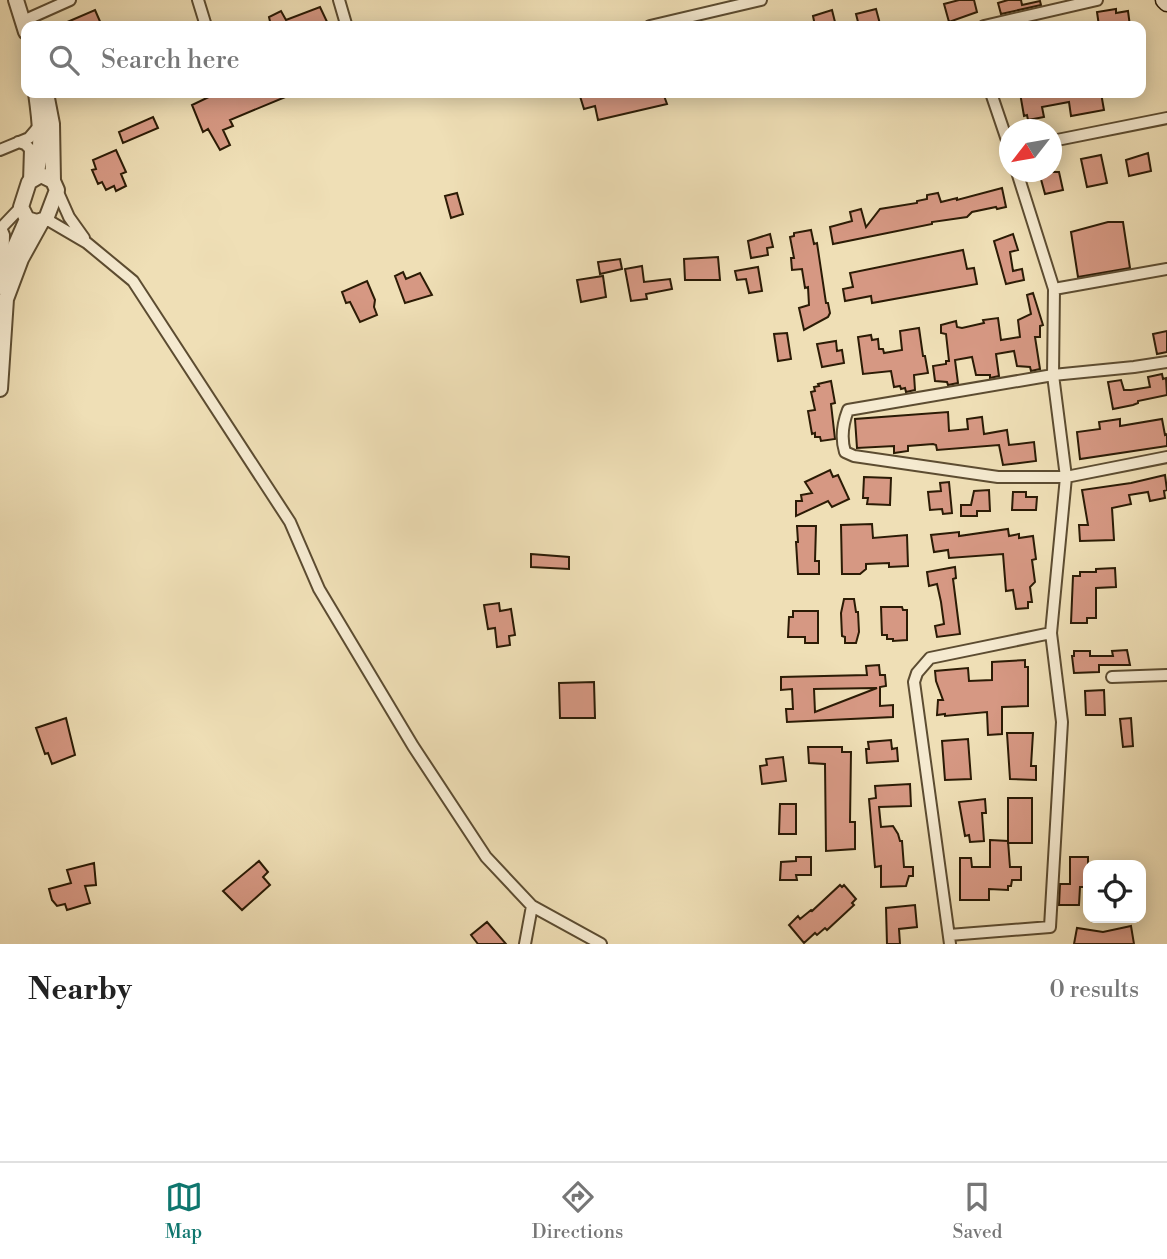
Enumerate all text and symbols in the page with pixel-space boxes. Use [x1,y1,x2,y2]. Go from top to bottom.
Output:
search box [21,21,1146,98]
icon: search [45,41,83,79]
text: Search here [101,44,240,76]
north arrow [999,119,1062,182]
map controls [1083,860,1146,923]
button: locate [1083,860,1146,923]
text: Nearby [28,971,132,1009]
text: 0 results [1049,976,1139,1004]
tab: Map [165,1178,203,1244]
tab: Directions [532,1178,623,1244]
tab: Saved [953,1178,1002,1244]

